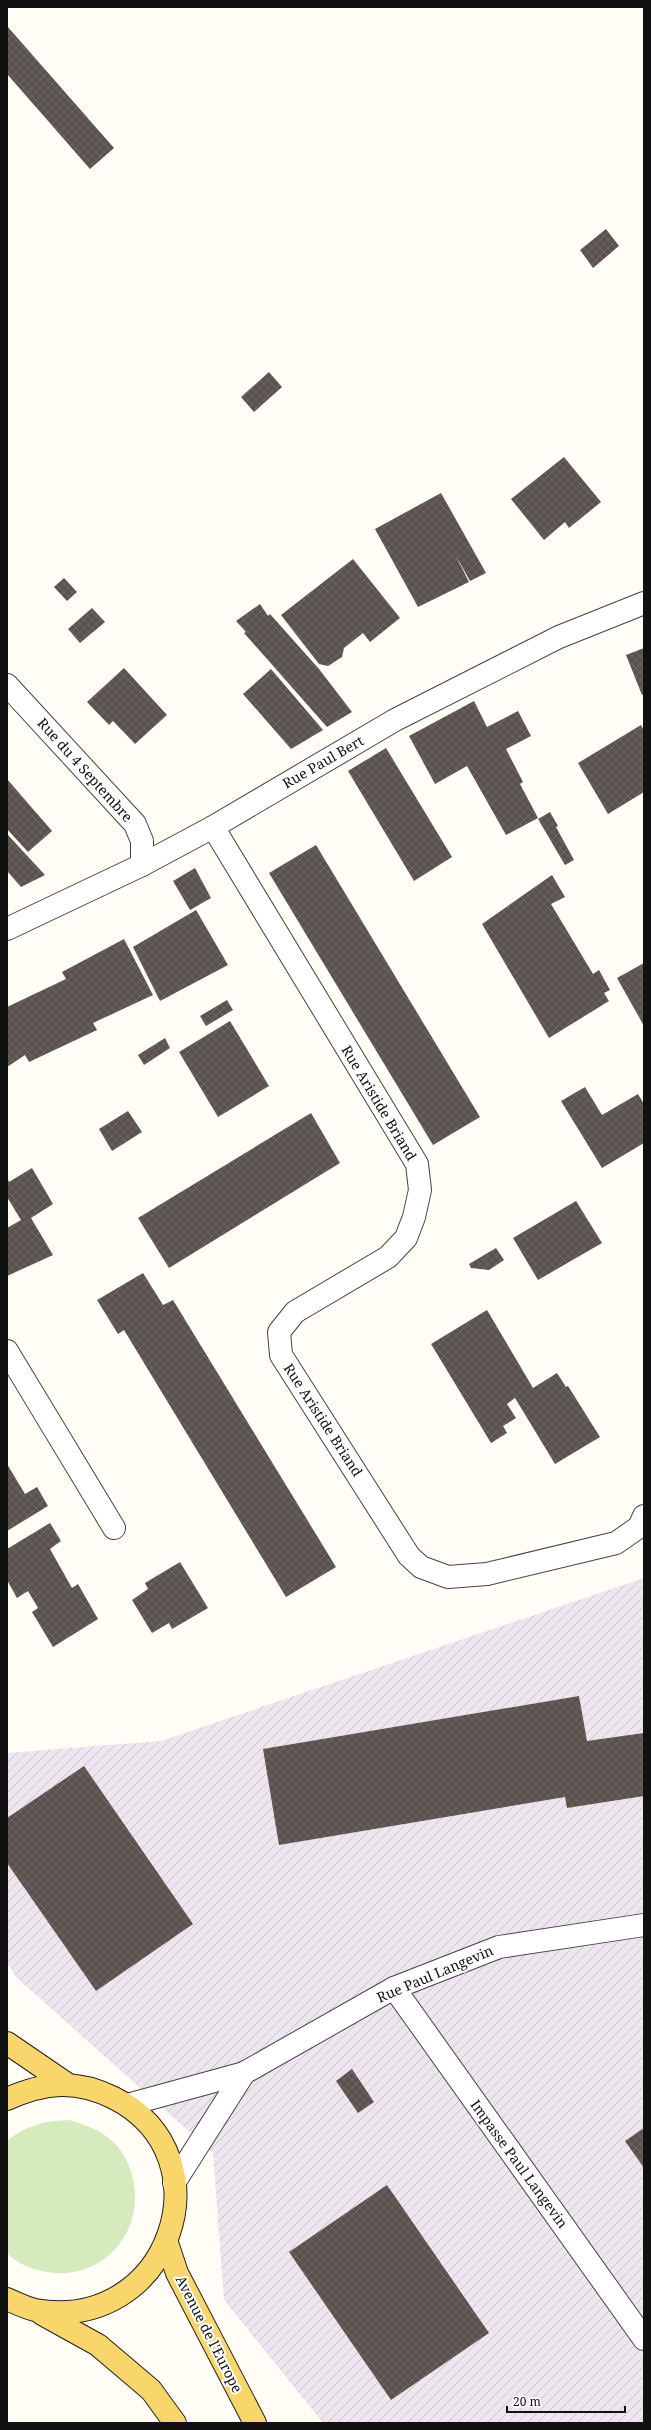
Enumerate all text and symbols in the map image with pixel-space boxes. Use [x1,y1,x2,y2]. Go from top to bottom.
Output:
street label: Rue du 4 Septembre [34,714,137,826]
street label: Rue Paul Bert [279,731,367,792]
street label: Rue Aristide Briand [337,1042,422,1164]
street label: Rue Aristide Briand [280,1359,367,1480]
street label: Rue Paul Langevin [374,1940,496,2007]
street label: Impasse Paul Langevin [466,2096,572,2232]
street label: Avenue de l'Europe [172,2272,247,2396]
scale bar [507,2388,625,2414]
text: 20 m [513,2393,541,2410]

